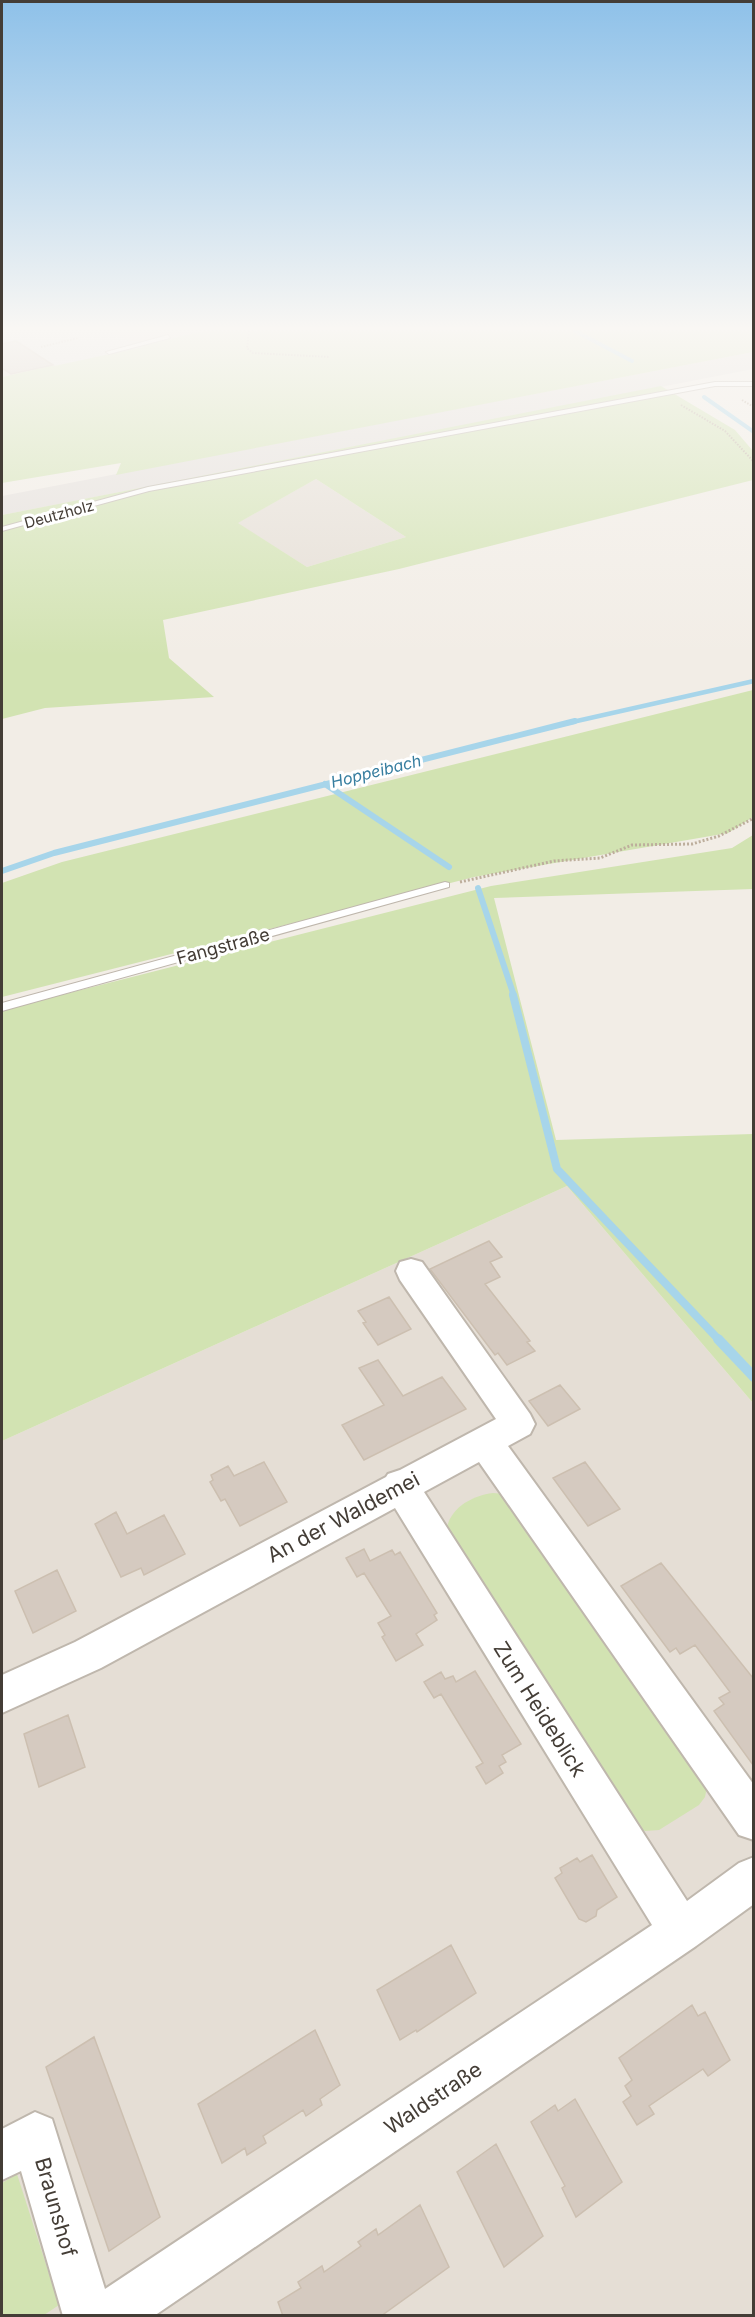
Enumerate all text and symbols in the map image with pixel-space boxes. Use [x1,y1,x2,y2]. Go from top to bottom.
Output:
street label: Deutzholz [22,496,96,532]
water label: Hoppeibach [329,750,423,792]
street label: Fangstraße [174,923,272,969]
street label: An der Waldemei [263,1466,423,1568]
street label: Zum Heideblick [488,1637,592,1782]
street label: Waldstraße [379,2056,487,2140]
street label: Braunshof [30,2154,82,2260]

